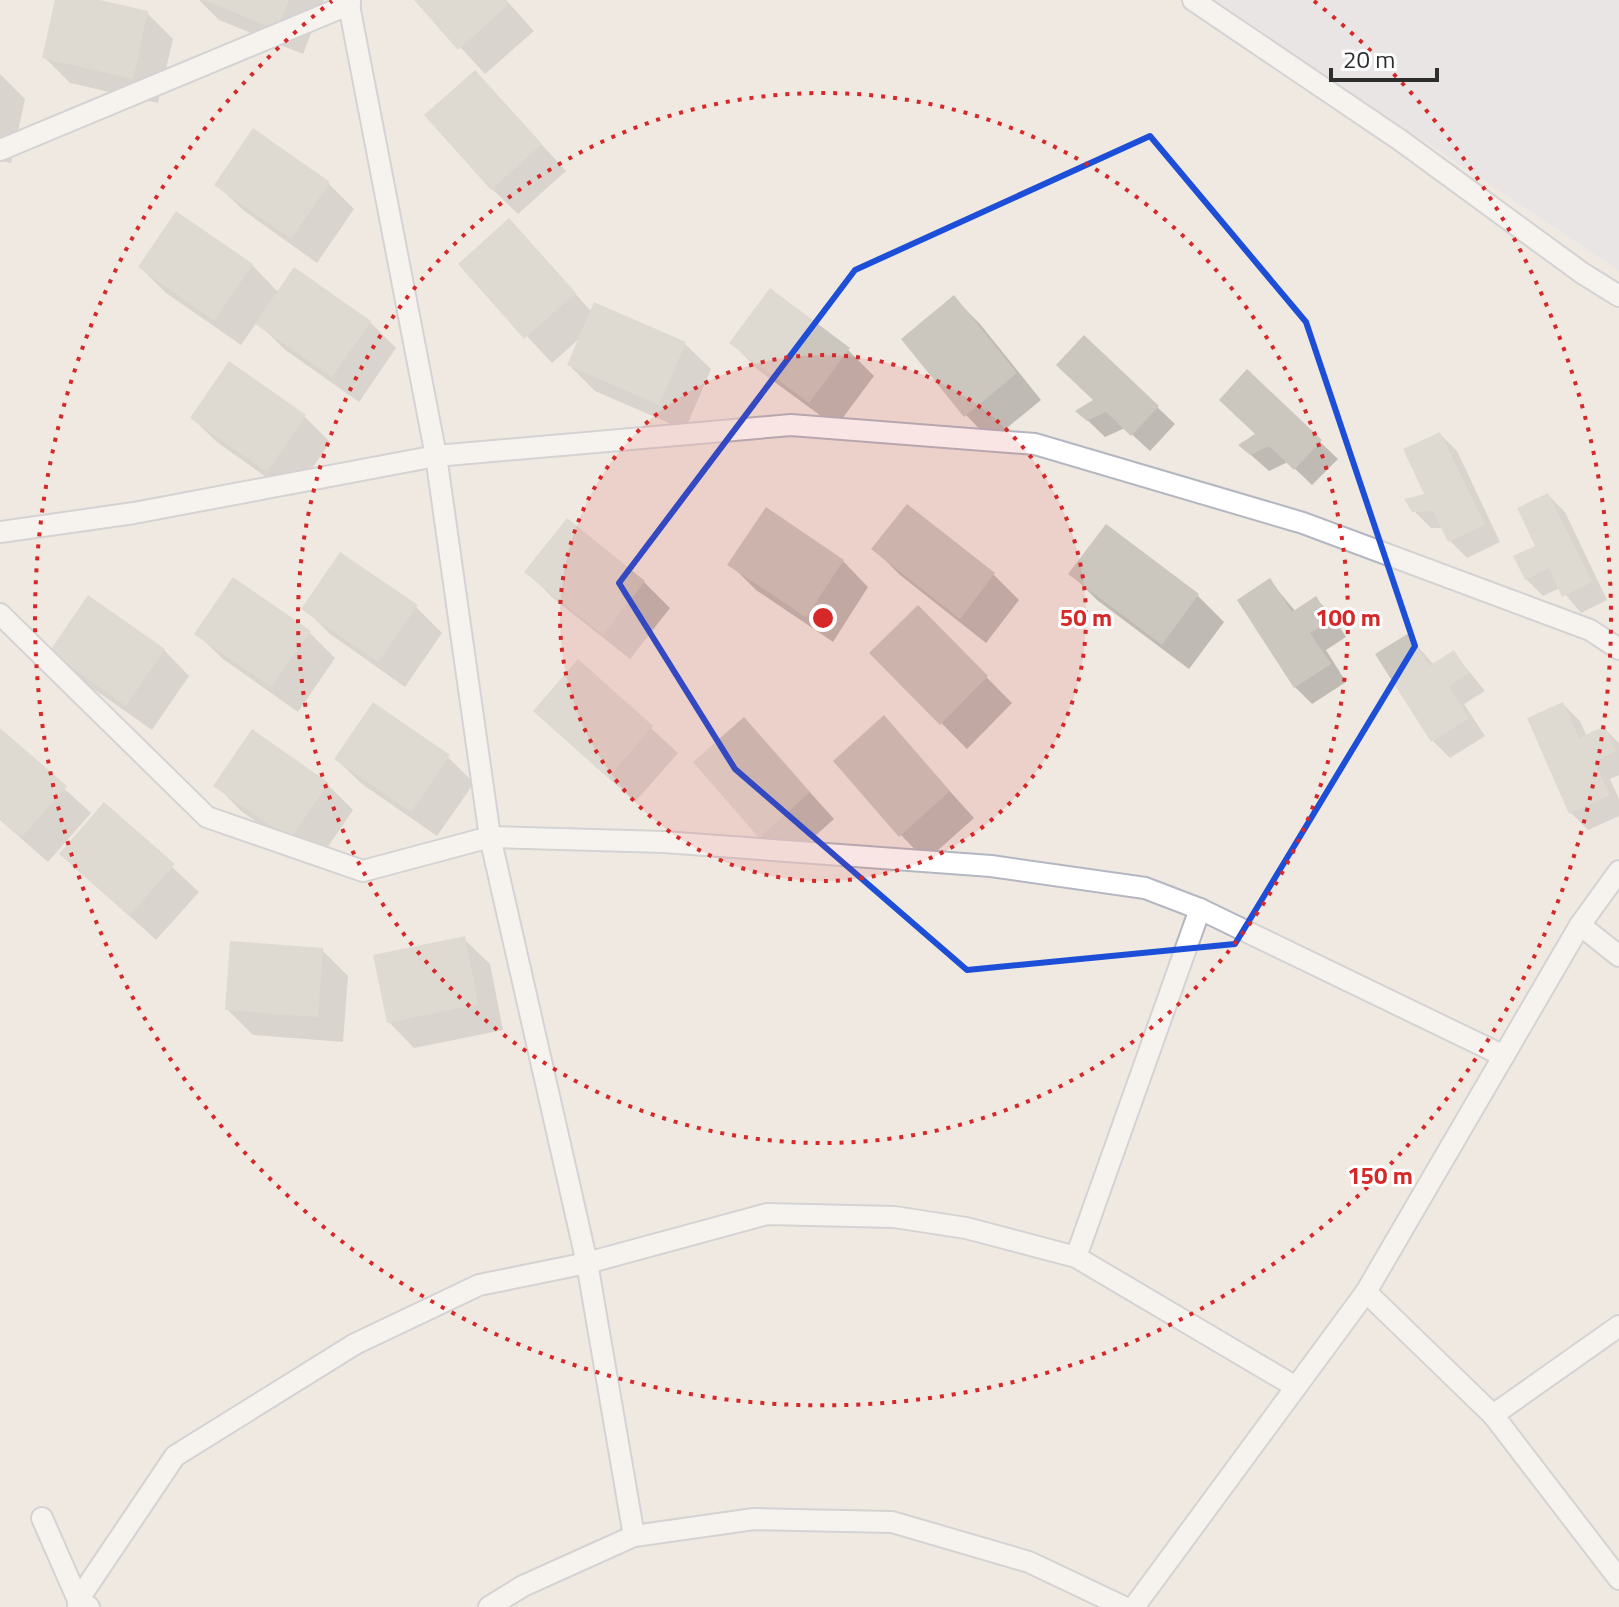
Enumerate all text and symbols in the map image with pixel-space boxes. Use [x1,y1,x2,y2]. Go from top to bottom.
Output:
scale bar [1331,32,1437,82]
text: 20 m [1343,41,1395,77]
text: 50 m [1060,599,1112,635]
text: 100 m [1315,599,1381,635]
centre of rings [809,604,837,632]
text: 150 m [1347,1157,1413,1193]

